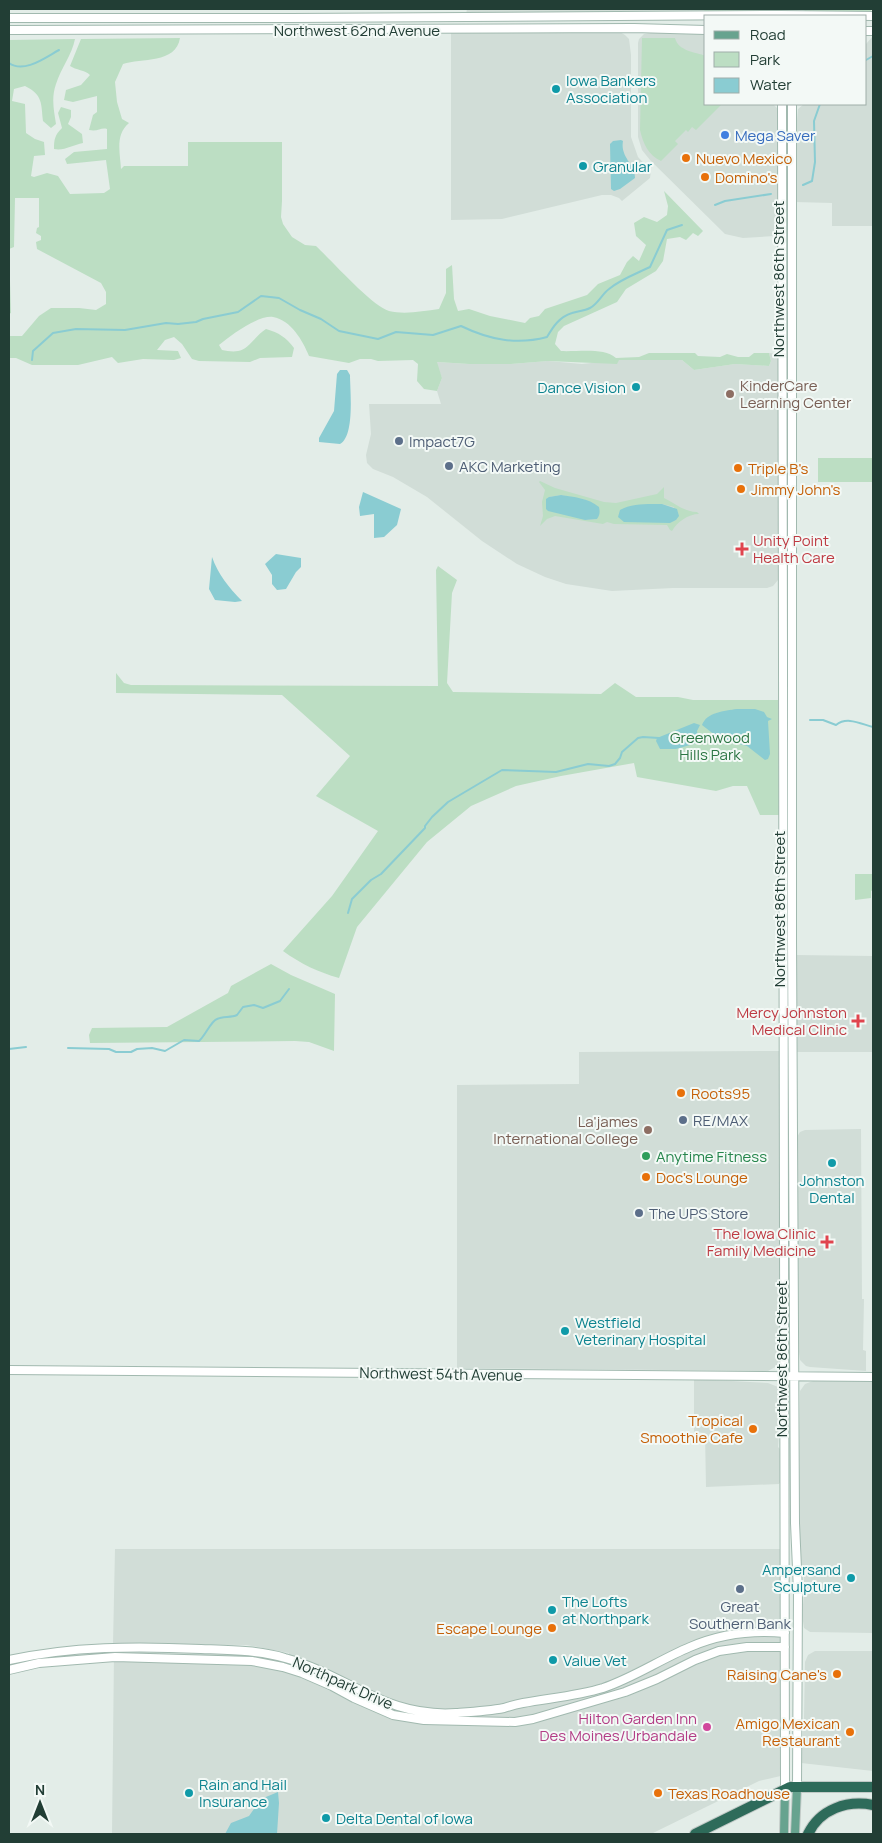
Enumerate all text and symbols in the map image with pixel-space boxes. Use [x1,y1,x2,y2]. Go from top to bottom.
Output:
legend [704,15,867,105]
street label: Northwest 62nd Avenue [274,20,440,41]
text: Road [750,24,786,45]
text: Park [750,49,780,70]
place label: Iowa Bankers Association [566,70,656,108]
text: Water [750,74,792,95]
marker: Iowa Bankers Association [550,83,562,95]
place label: Mega Saver [735,125,816,146]
marker: Mega Saver [719,129,731,141]
place label: Nuevo Mexico [696,148,792,169]
marker: Nuevo Mexico [680,152,692,164]
place label: Granular [593,156,653,177]
marker: Granular [577,160,589,172]
place label: Domino's [715,167,777,188]
marker: Domino's [699,171,711,183]
street label: Northwest 86th Street [768,201,789,357]
place label: KinderCare Learning Center [740,375,852,413]
place label: Dance Vision [537,377,626,398]
marker: Dance Vision [630,381,642,393]
marker: KinderCare Learning Center [724,388,736,400]
place label: Impact7G [409,431,475,452]
marker: Impact7G [393,435,405,447]
place label: AKC Marketing [459,456,561,477]
place label: Triple B's [748,458,808,479]
marker: AKC Marketing [443,460,455,472]
marker: Triple B's [732,462,744,474]
place label: Jimmy John's [751,479,841,500]
marker: Jimmy John's [735,483,747,495]
place label: Unity Point Health Care [753,530,835,568]
marker: Unity Point Health Care [735,542,749,556]
park label: Greenwood Hills Park [670,727,750,765]
street label: Northwest 86th Street [769,831,790,987]
place label: Mercy Johnston Medical Clinic [736,1002,847,1040]
marker: Mercy Johnston Medical Clinic [851,1014,865,1028]
place label: Roots95 [691,1083,750,1104]
marker: Roots95 [675,1087,687,1099]
place label: RE/MAX [693,1110,748,1131]
place label: La'james International College [493,1111,638,1149]
marker: RE/MAX [677,1114,689,1126]
marker: La'james International College [642,1124,654,1136]
place label: Anytime Fitness [656,1146,767,1167]
marker: Anytime Fitness [640,1150,652,1162]
marker: Johnston Dental [826,1157,838,1169]
place label: Doc's Lounge [656,1167,748,1188]
place label: Johnston Dental [799,1170,865,1208]
marker: Doc's Lounge [640,1171,652,1183]
place label: The UPS Store [649,1203,749,1224]
marker: The UPS Store [633,1207,645,1219]
place label: The Iowa Clinic Family Medicine [707,1223,816,1261]
marker: The Iowa Clinic Family Medicine [820,1235,834,1249]
street label: Northwest 86th Street [771,1281,792,1437]
place label: Westfield Veterinary Hospital [575,1312,706,1350]
marker: Westfield Veterinary Hospital [559,1325,571,1337]
street label: Northwest 54th Avenue [359,1362,523,1386]
place label: Tropical Smoothie Cafe [640,1410,743,1448]
marker: Tropical Smoothie Cafe [747,1423,759,1435]
place label: Ampersand Sculpture [762,1559,841,1597]
marker: Ampersand Sculpture [845,1572,857,1584]
marker: Great Southern Bank [734,1583,746,1595]
place label: The Lofts at Northpark [562,1591,649,1629]
place label: Great Southern Bank [689,1596,792,1634]
marker: The Lofts at Northpark [546,1604,558,1616]
place label: Escape Lounge [436,1618,542,1639]
marker: Escape Lounge [546,1622,558,1634]
place label: Value Vet [563,1650,627,1671]
street label: Northpark Drive [290,1652,397,1715]
marker: Value Vet [547,1654,559,1666]
place label: Raising Cane's [727,1664,827,1685]
marker: Raising Cane's [831,1668,843,1680]
place label: Hilton Garden Inn Des Moines/Urbandale [539,1708,697,1746]
place label: Amigo Mexican Restaurant [736,1713,840,1751]
marker: Hilton Garden Inn Des Moines/Urbandale [701,1721,713,1733]
marker: Amigo Mexican Restaurant [844,1726,856,1738]
place label: Rain and Hail Insurance [199,1774,287,1812]
north arrow [15,1778,65,1828]
text: N [35,1780,45,1799]
place label: Texas Roadhouse [668,1783,790,1804]
marker: Rain and Hail Insurance [183,1787,195,1799]
marker: Texas Roadhouse [652,1787,664,1799]
place label: Delta Dental of Iowa [336,1808,473,1829]
marker: Delta Dental of Iowa [320,1812,332,1824]

